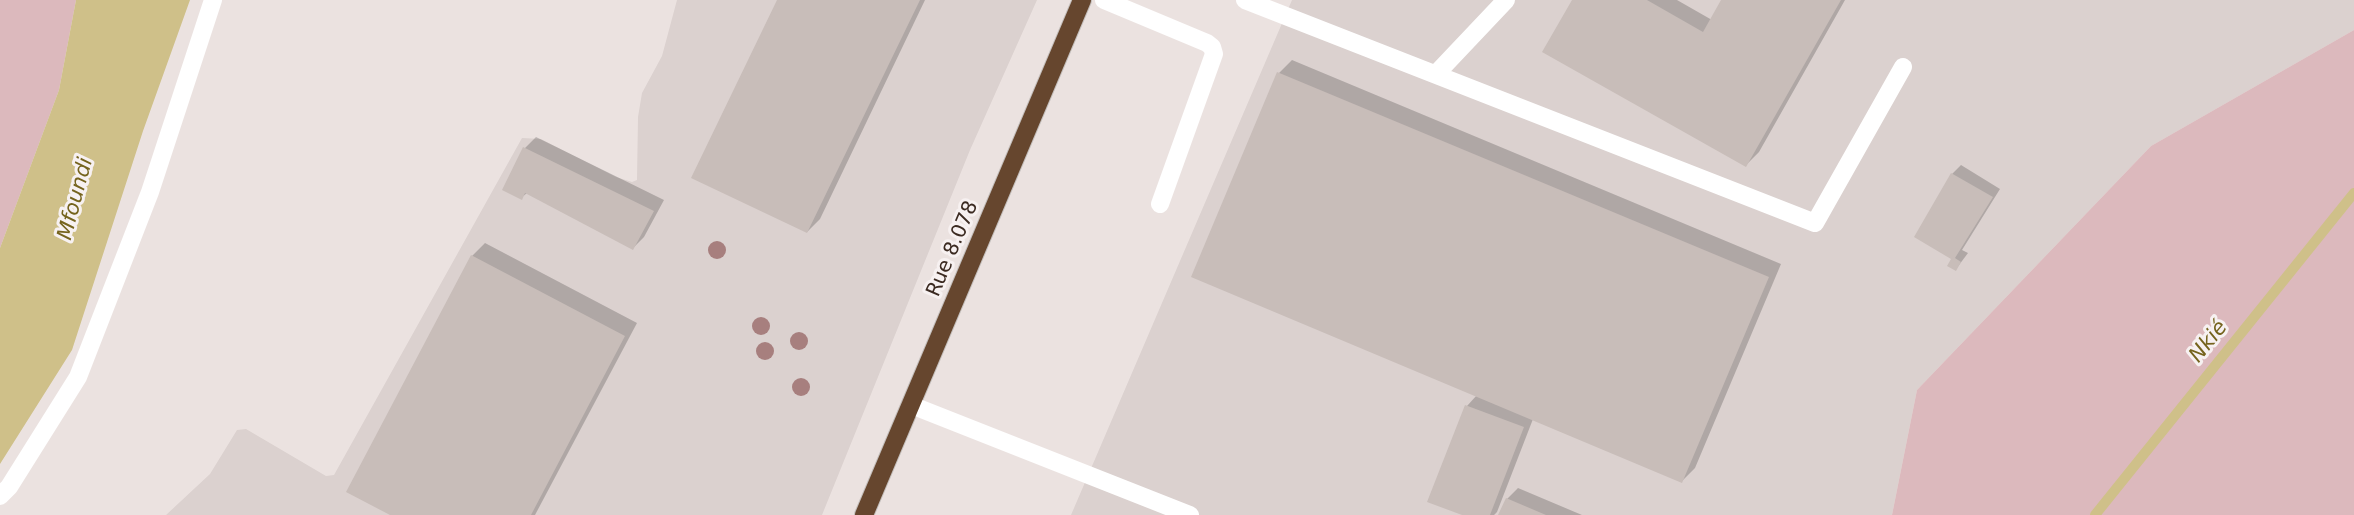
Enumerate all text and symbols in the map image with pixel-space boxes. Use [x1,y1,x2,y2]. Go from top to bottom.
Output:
water label: Mfoundi [53,155,99,243]
street label: Rue 8.078 [922,198,984,300]
water label: Nkié [2185,316,2233,368]

